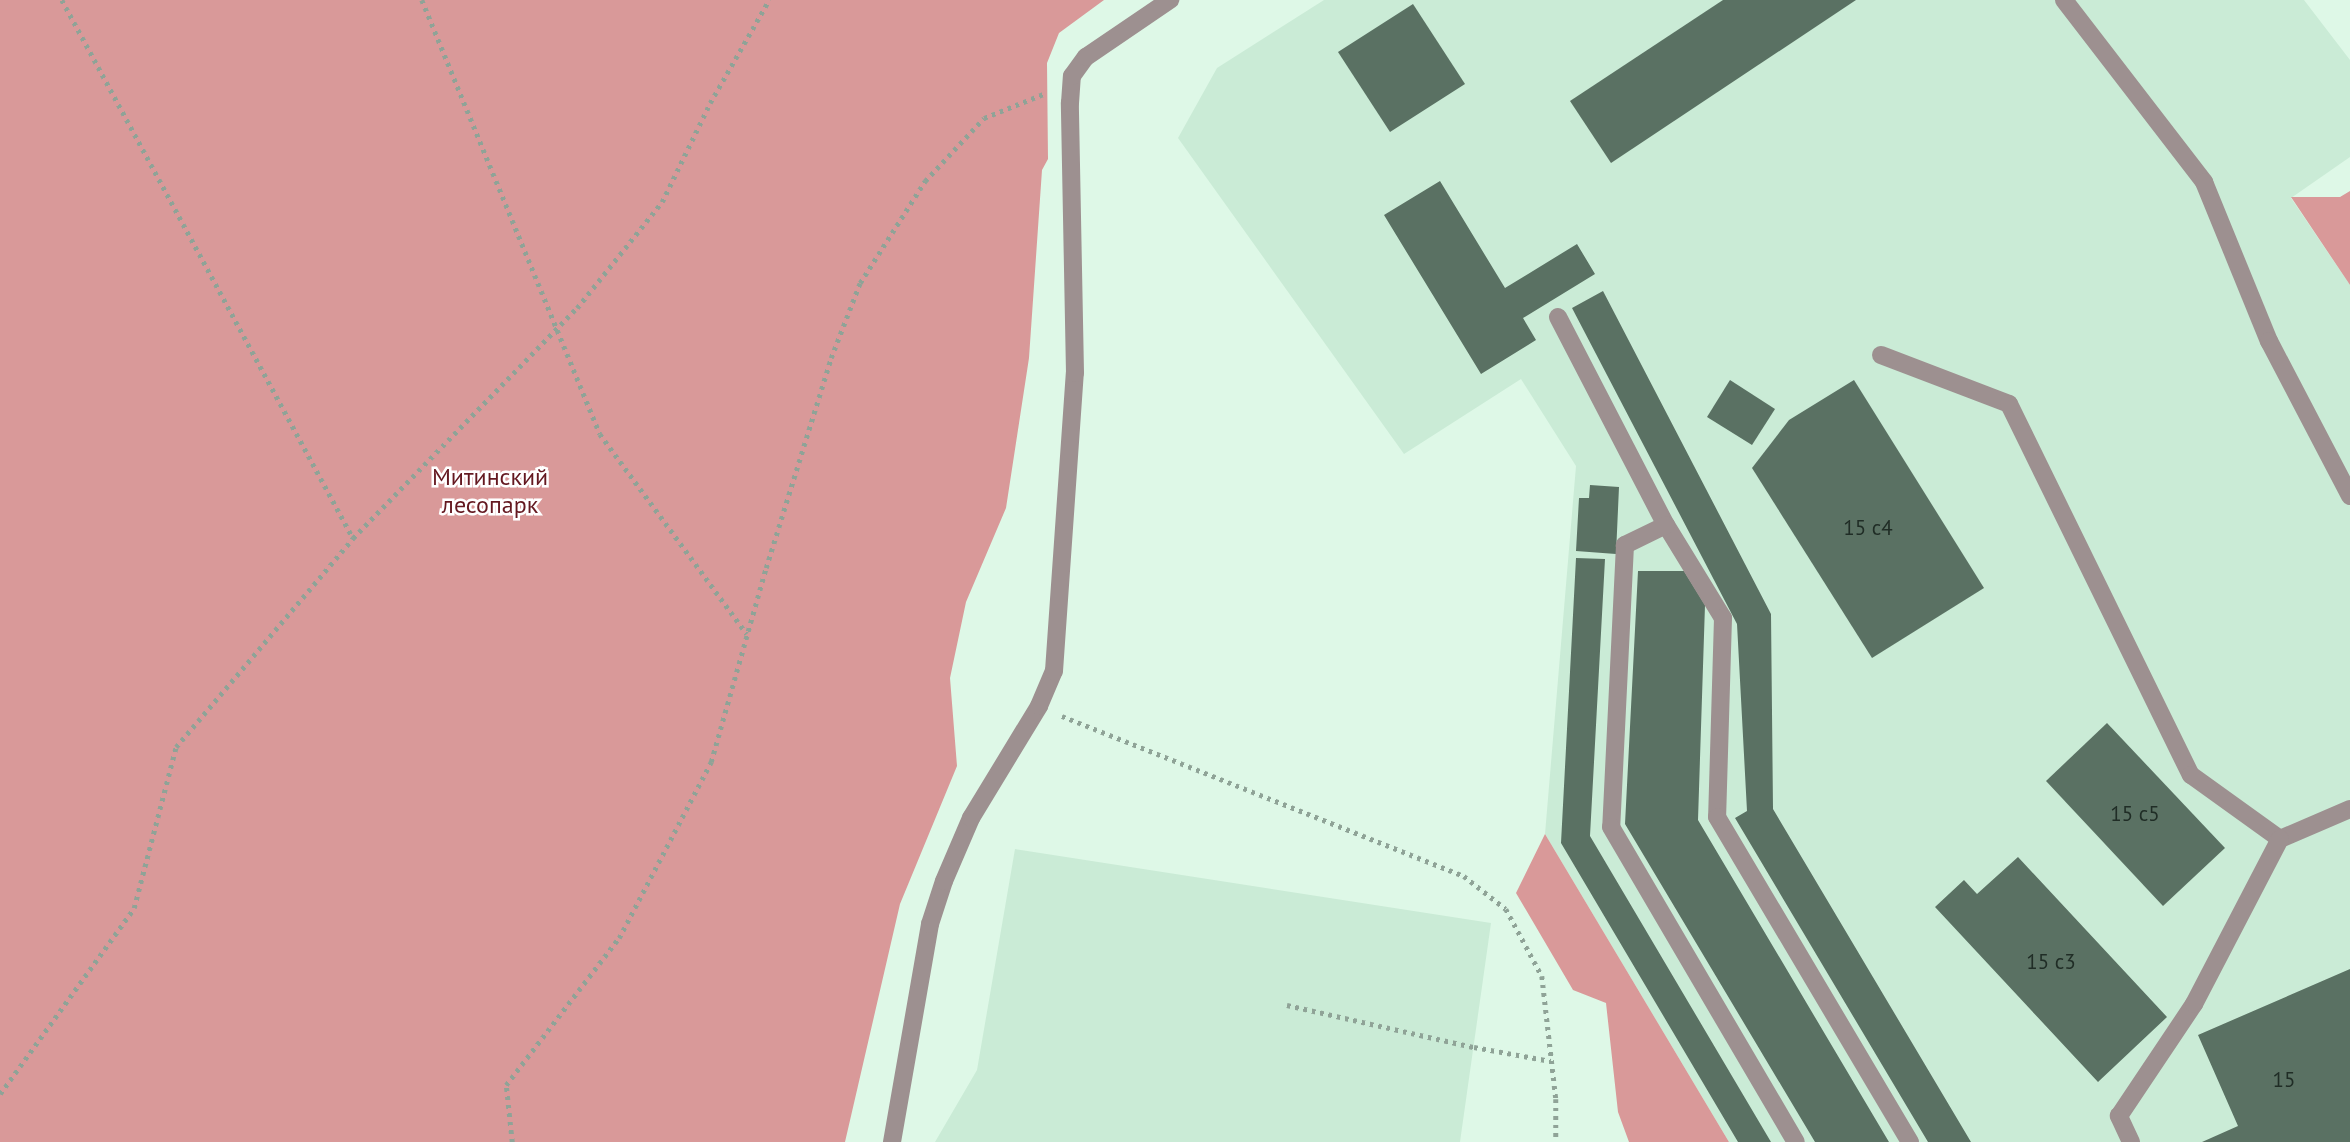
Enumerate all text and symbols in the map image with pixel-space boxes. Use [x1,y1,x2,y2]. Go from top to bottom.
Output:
park label: Митинский лесопарк [432,463,548,519]
house number: 15 с4 [1843,515,1893,541]
house number: 15 с5 [2110,801,2160,827]
house number: 15 с3 [2026,949,2076,975]
house number: 15 [2273,1067,2295,1093]

